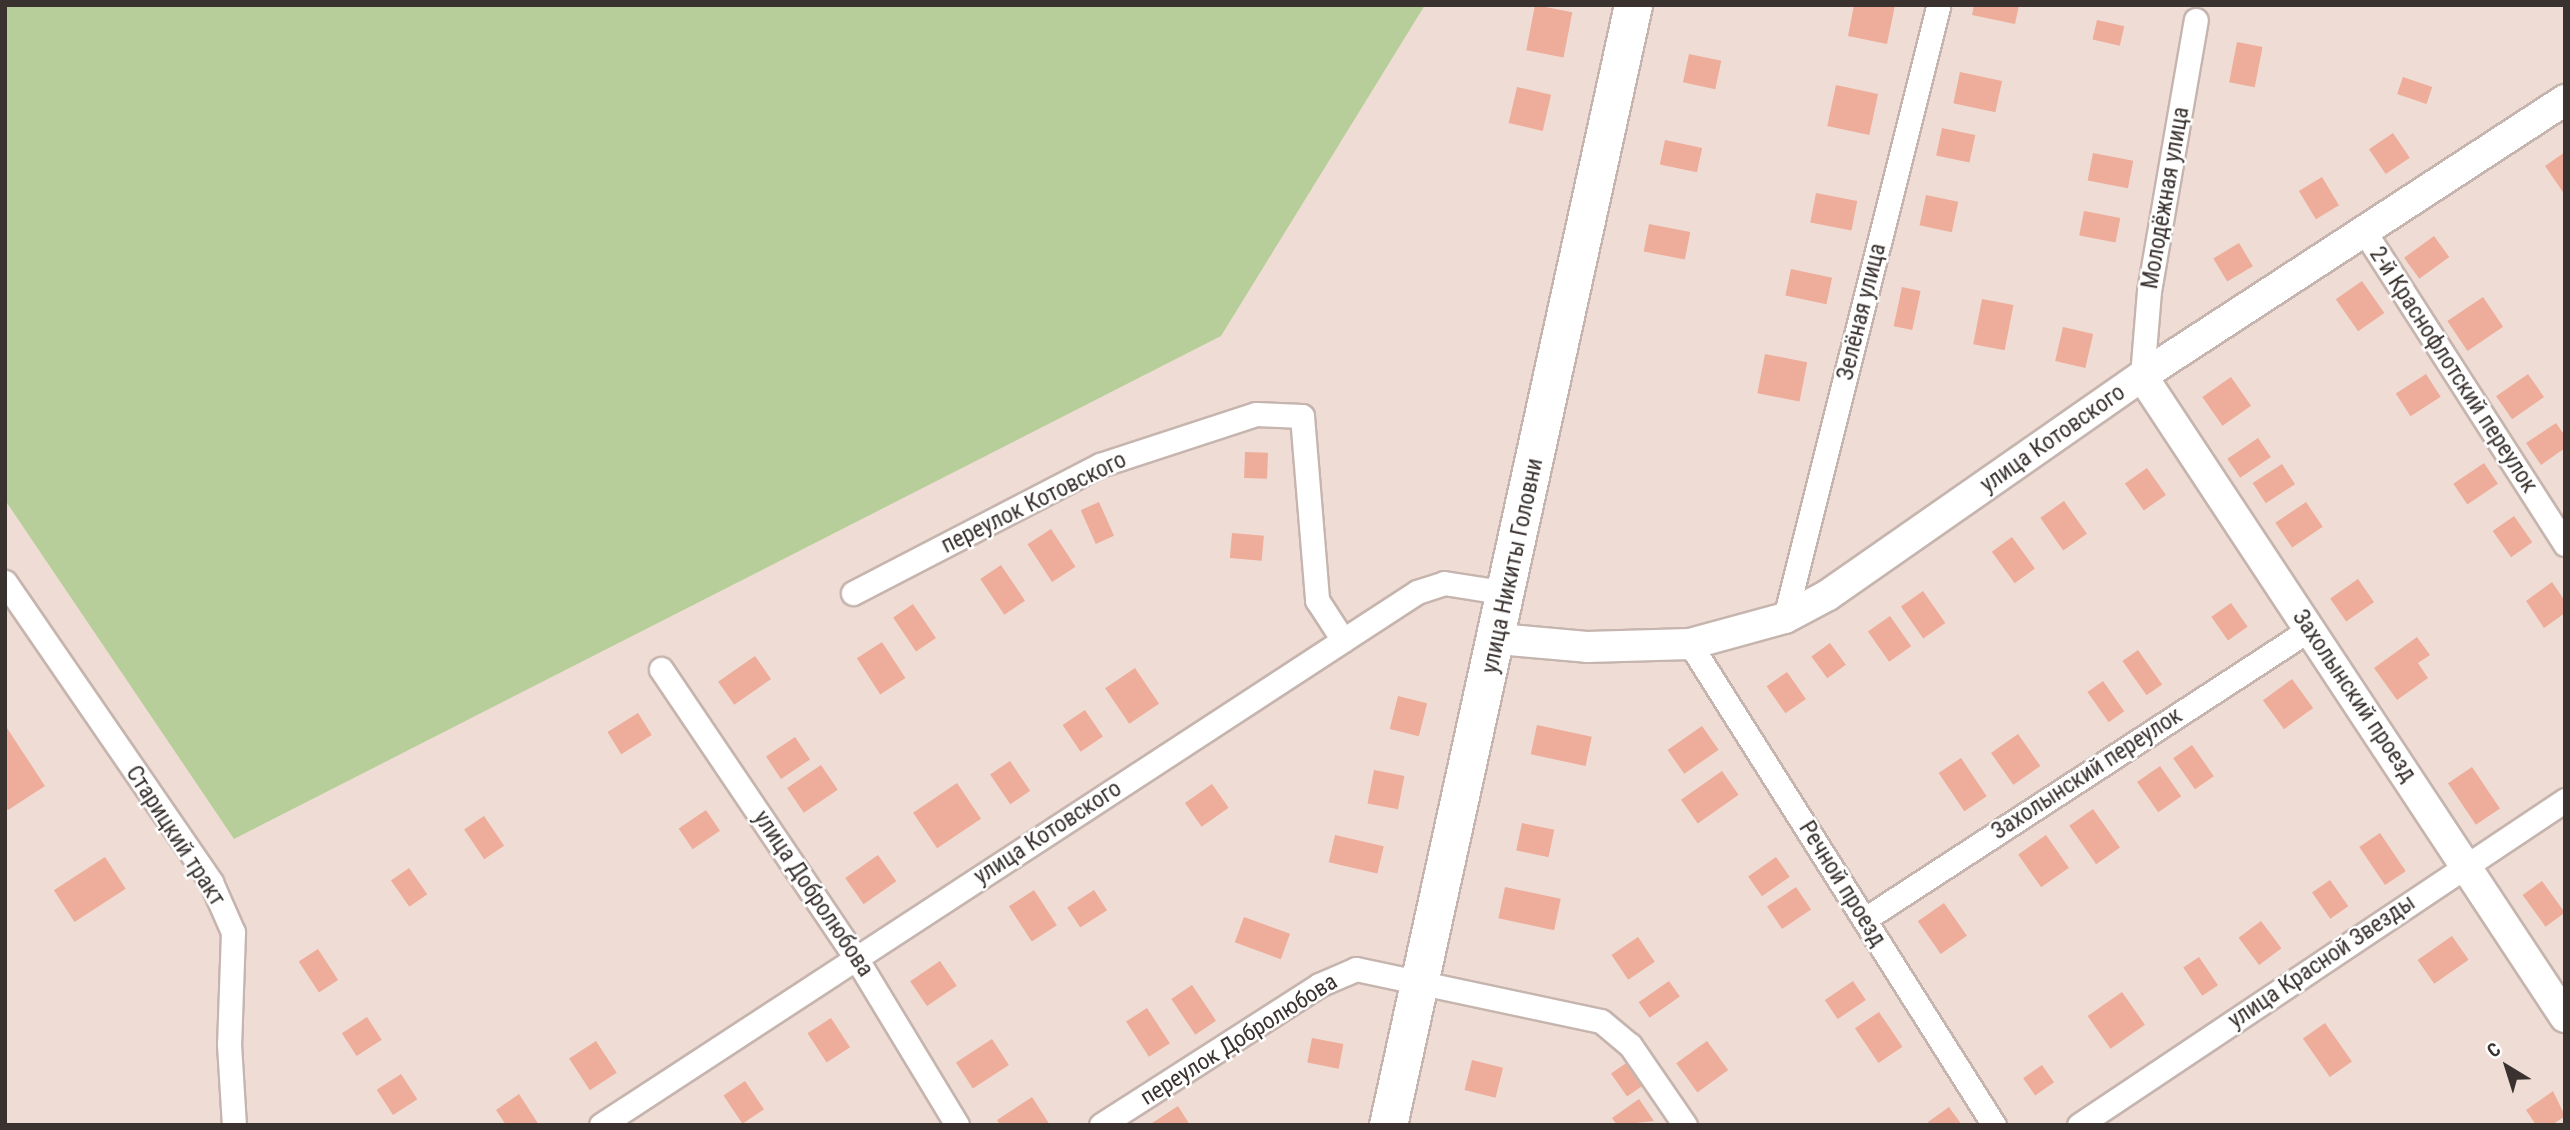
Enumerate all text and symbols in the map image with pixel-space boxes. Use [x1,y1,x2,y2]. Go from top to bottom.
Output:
street label: Молодёжная улица [2136,105,2196,291]
street label: Зелёная улица [1832,241,1892,383]
street label: 2-й Краснофлотский переулок [2363,242,2543,498]
street label: улица Котовского [1975,379,2131,499]
street label: переулок Котовского [937,446,1131,560]
street label: улица Никиты Головни [1477,456,1549,676]
street label: Захолынский проезд [2286,605,2422,787]
street label: Захолынский переулок [1987,702,2187,846]
street label: Старицкий тракт [119,761,231,911]
street label: улица Котовского [969,775,1127,891]
street label: улица Добролюбова [747,806,879,982]
street label: Речной проезд [1793,816,1891,952]
street label: улица Красной Звезды [2223,889,2421,1035]
street label: переулок Добролюбова [1135,968,1343,1112]
north arrow [2472,1032,2542,1102]
text: С [2482,1038,2505,1062]

